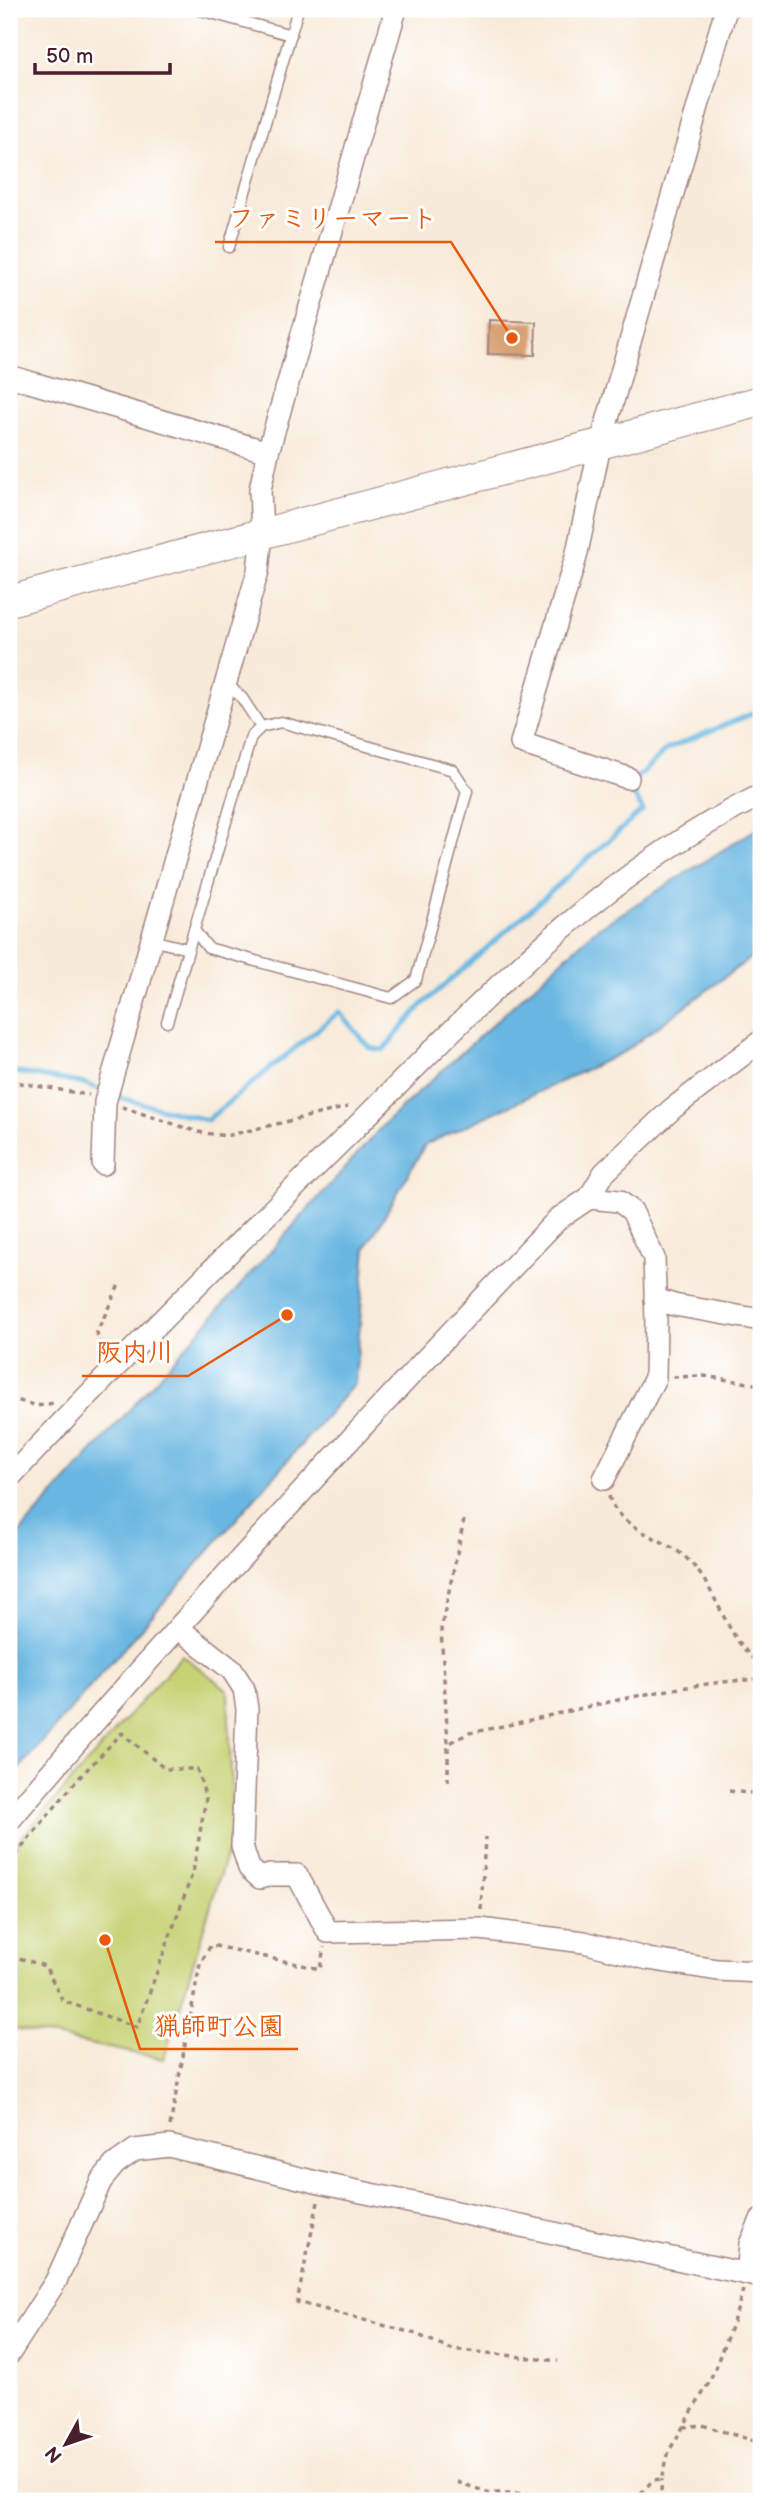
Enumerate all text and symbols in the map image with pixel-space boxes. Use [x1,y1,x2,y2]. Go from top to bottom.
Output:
scale bar [35,32,170,76]
text: 50 m [46,44,93,69]
callout: ファミリーマート [215,195,451,242]
text: ファミリーマート [228,204,438,235]
callout: 阪内川 [82,1329,188,1376]
text: 阪内川 [96,1338,174,1369]
callout: 猟師町公園 [140,2002,298,2049]
text: 猟師町公園 [154,2012,284,2043]
north arrow [32,2408,102,2478]
text: N [41,2441,68,2467]

